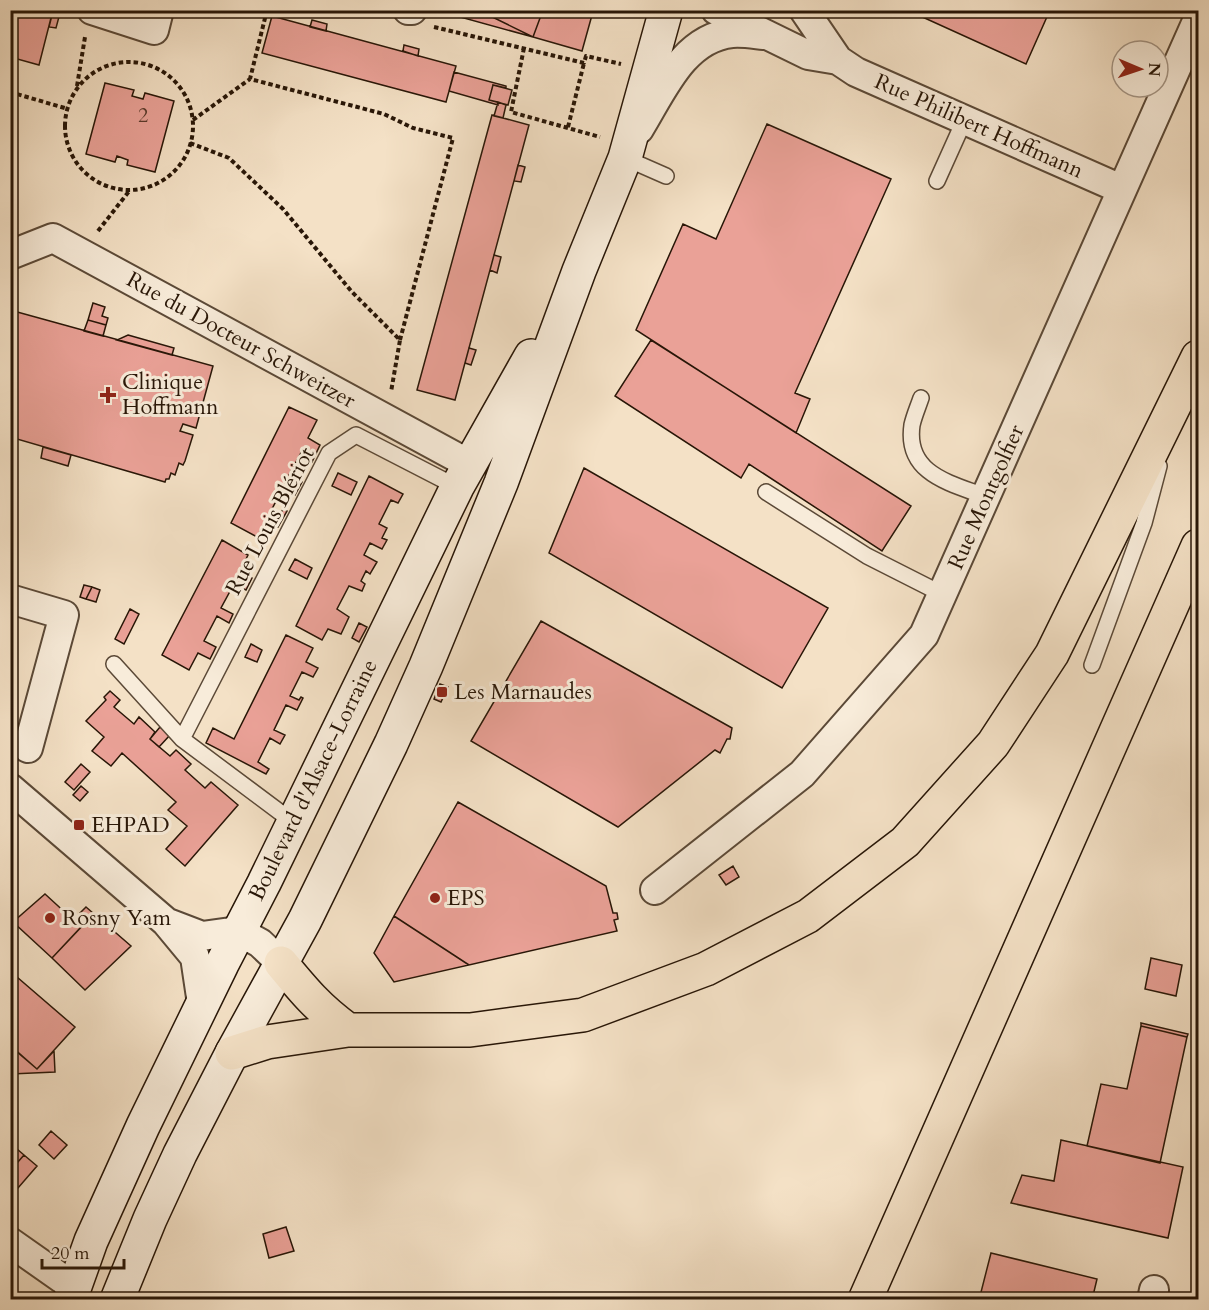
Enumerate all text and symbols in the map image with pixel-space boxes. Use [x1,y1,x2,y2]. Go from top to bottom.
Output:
north arrow [1110,39,1170,99]
text: N [1143,62,1165,77]
street label: Rue Philibert Hoffmann [870,66,1089,186]
house number: 2 [138,102,148,129]
street label: Rue du Docteur Schweitzer [121,264,362,416]
place label: Clinique Hoffmann [122,367,219,422]
marker: Clinique Hoffmann [99,386,117,404]
street label: Rue Montgolfier [941,419,1032,574]
street label: Rue Louis Blériot [218,442,322,600]
street label: Boulevard d'Alsace-Lorraine [241,654,385,906]
place label: Les Marnaudes [454,677,592,707]
marker: Les Marnaudes [435,685,449,699]
place label: EHPAD [91,810,170,840]
marker: EHPAD [72,818,86,832]
place label: EPS [447,883,485,913]
marker: EPS [428,891,442,905]
place label: Rosny Yam [62,903,171,933]
marker: Rosny Yam [43,911,57,925]
scale bar [42,1232,124,1270]
text: 20 m [51,1241,90,1266]

